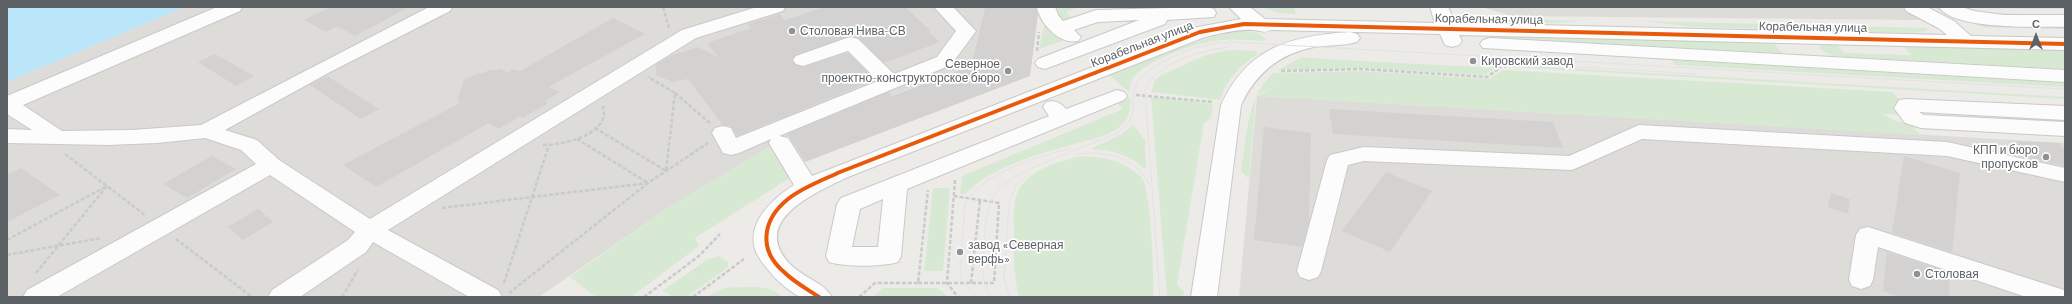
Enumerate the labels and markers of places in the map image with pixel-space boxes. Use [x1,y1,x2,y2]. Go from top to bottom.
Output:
place label: Столовая Нива-СВ [800,24,906,38]
marker: Столовая Нива-СВ [787,26,797,36]
place label: Кировский завод [1481,54,1573,68]
marker: Кировский завод [1468,56,1478,66]
place label: Северное проектно-конструкторское бюро [821,57,1000,85]
marker: Северное проектно-конструкторское бюро [1003,66,1013,76]
place label: КПП и бюро пропусков [1973,143,2038,171]
marker: КПП и бюро пропусков [2041,152,2051,162]
place label: завод «Северная верфь» [968,238,1063,266]
marker: завод «Северная верфь» [955,247,965,257]
place label: Столовая [1925,267,1979,281]
marker: Столовая [1912,269,1922,279]

